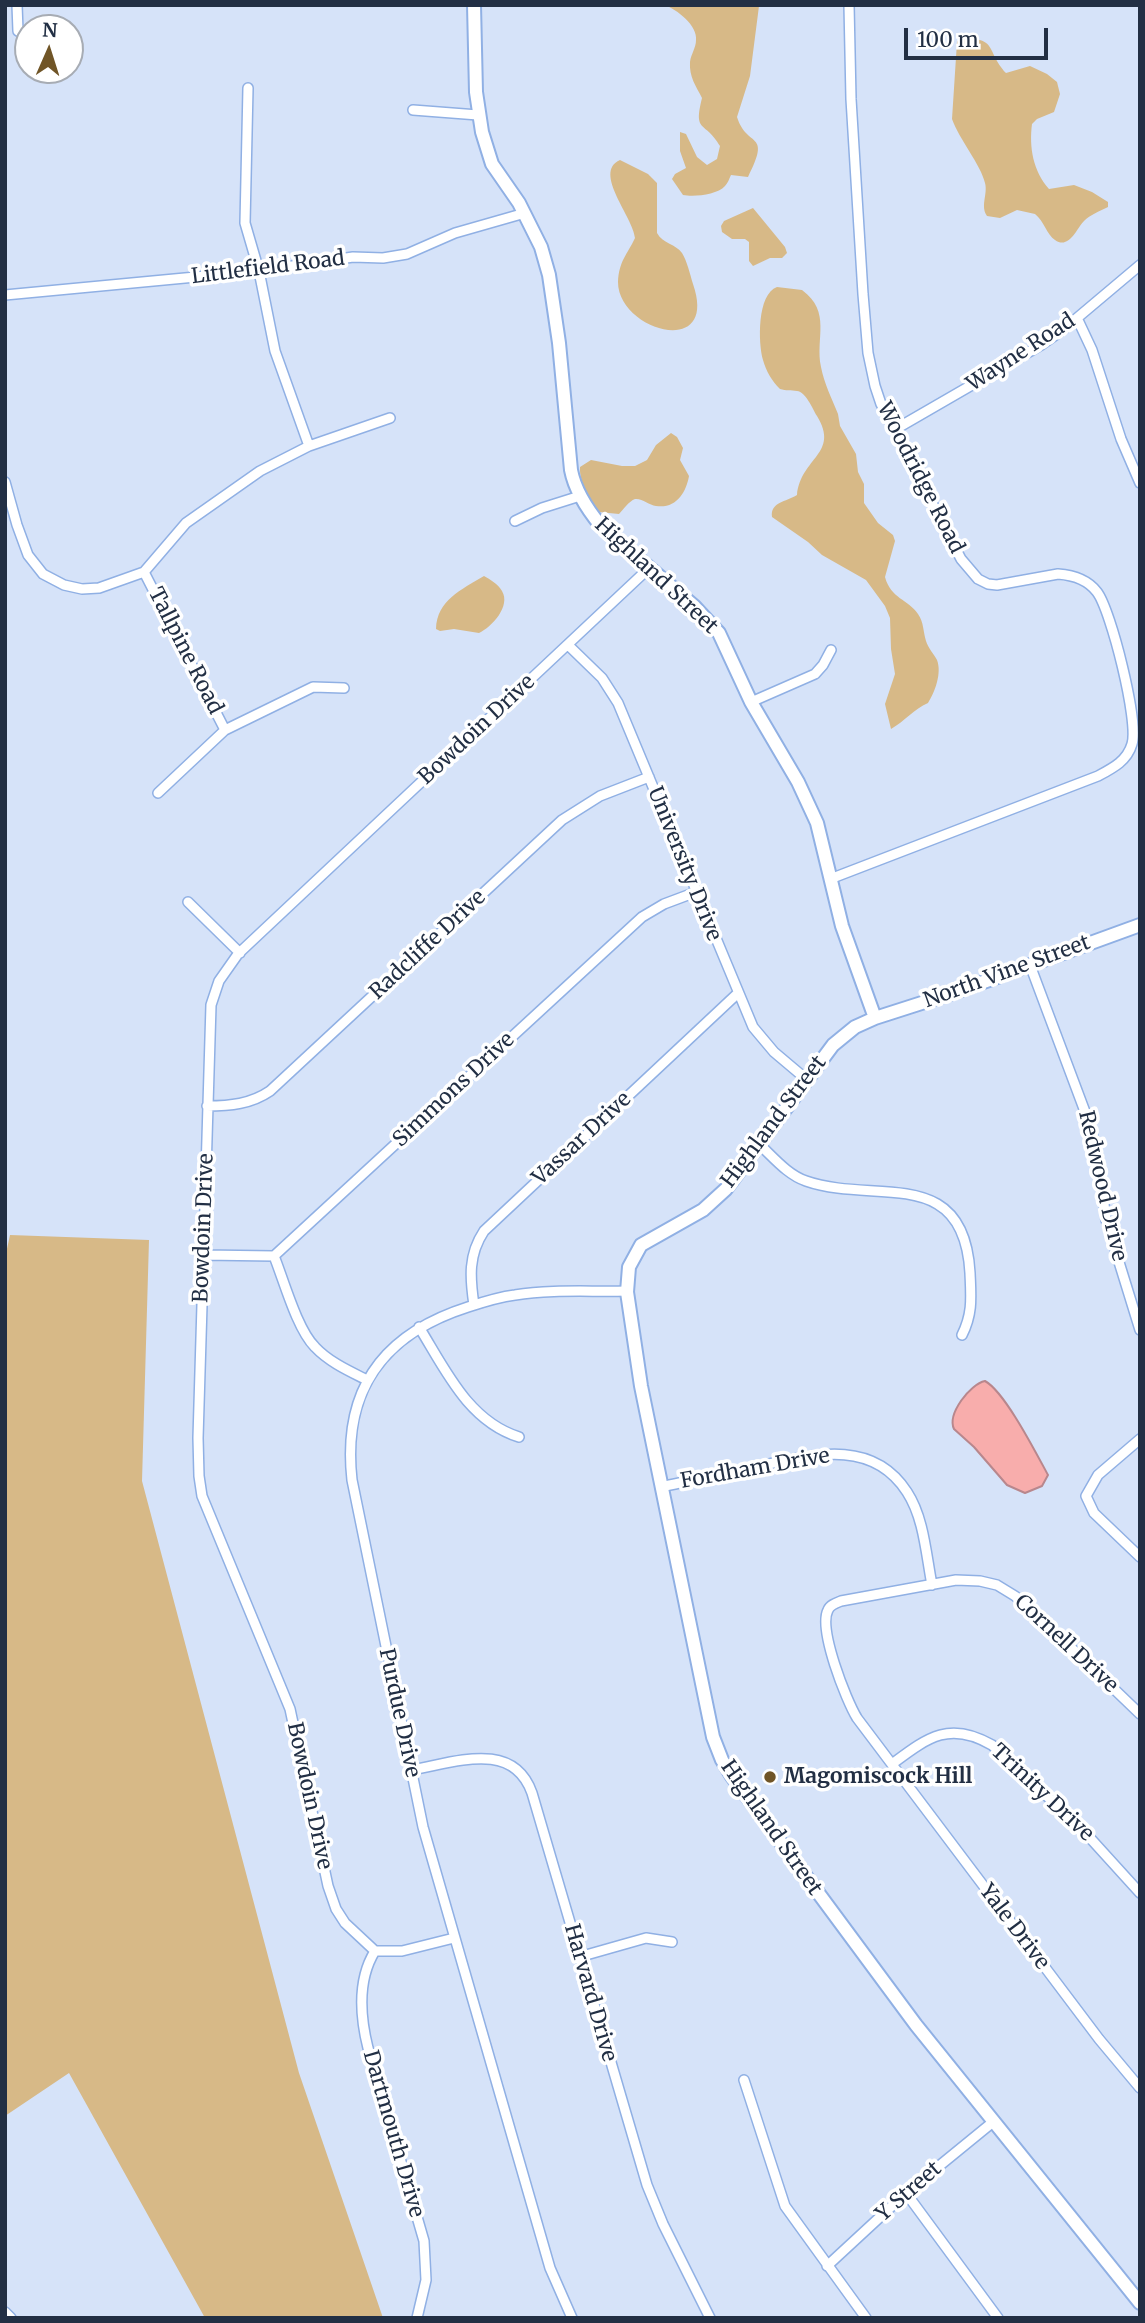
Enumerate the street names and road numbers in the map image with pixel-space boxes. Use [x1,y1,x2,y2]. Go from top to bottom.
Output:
street label: Littlefield Road [190,246,346,290]
street label: Wayne Road [962,309,1080,397]
street label: Woodridge Road [871,398,969,558]
street label: Highland Street [589,513,723,639]
street label: Tallpine Road [142,583,228,719]
street label: Bowdoin Drive [414,670,540,790]
street label: University Drive [642,783,726,945]
street label: Radcliffe Drive [365,885,491,1005]
street label: North Vine Street [920,930,1094,1014]
street label: Simmons Drive [388,1027,520,1153]
street label: Highland Street [716,1051,832,1193]
street label: Vassar Drive [528,1087,636,1191]
street label: Redwood Drive [1072,1108,1132,1264]
street label: Bowdoin Drive [189,1153,219,1303]
street label: Fordham Drive [678,1443,832,1495]
street label: Cornell Drive [1009,1590,1123,1698]
street label: Purdue Drive [373,1646,425,1780]
street label: Bowdoin Drive [281,1720,337,1872]
street label: Trinity Drive [985,1739,1099,1847]
street label: Highland Street [715,1756,827,1900]
street label: Yale Drive [974,1879,1054,1975]
street label: Harvard Drive [558,1921,622,2065]
street label: Dartmouth Drive [357,2048,429,2220]
street label: Y Street [871,2157,947,2227]

